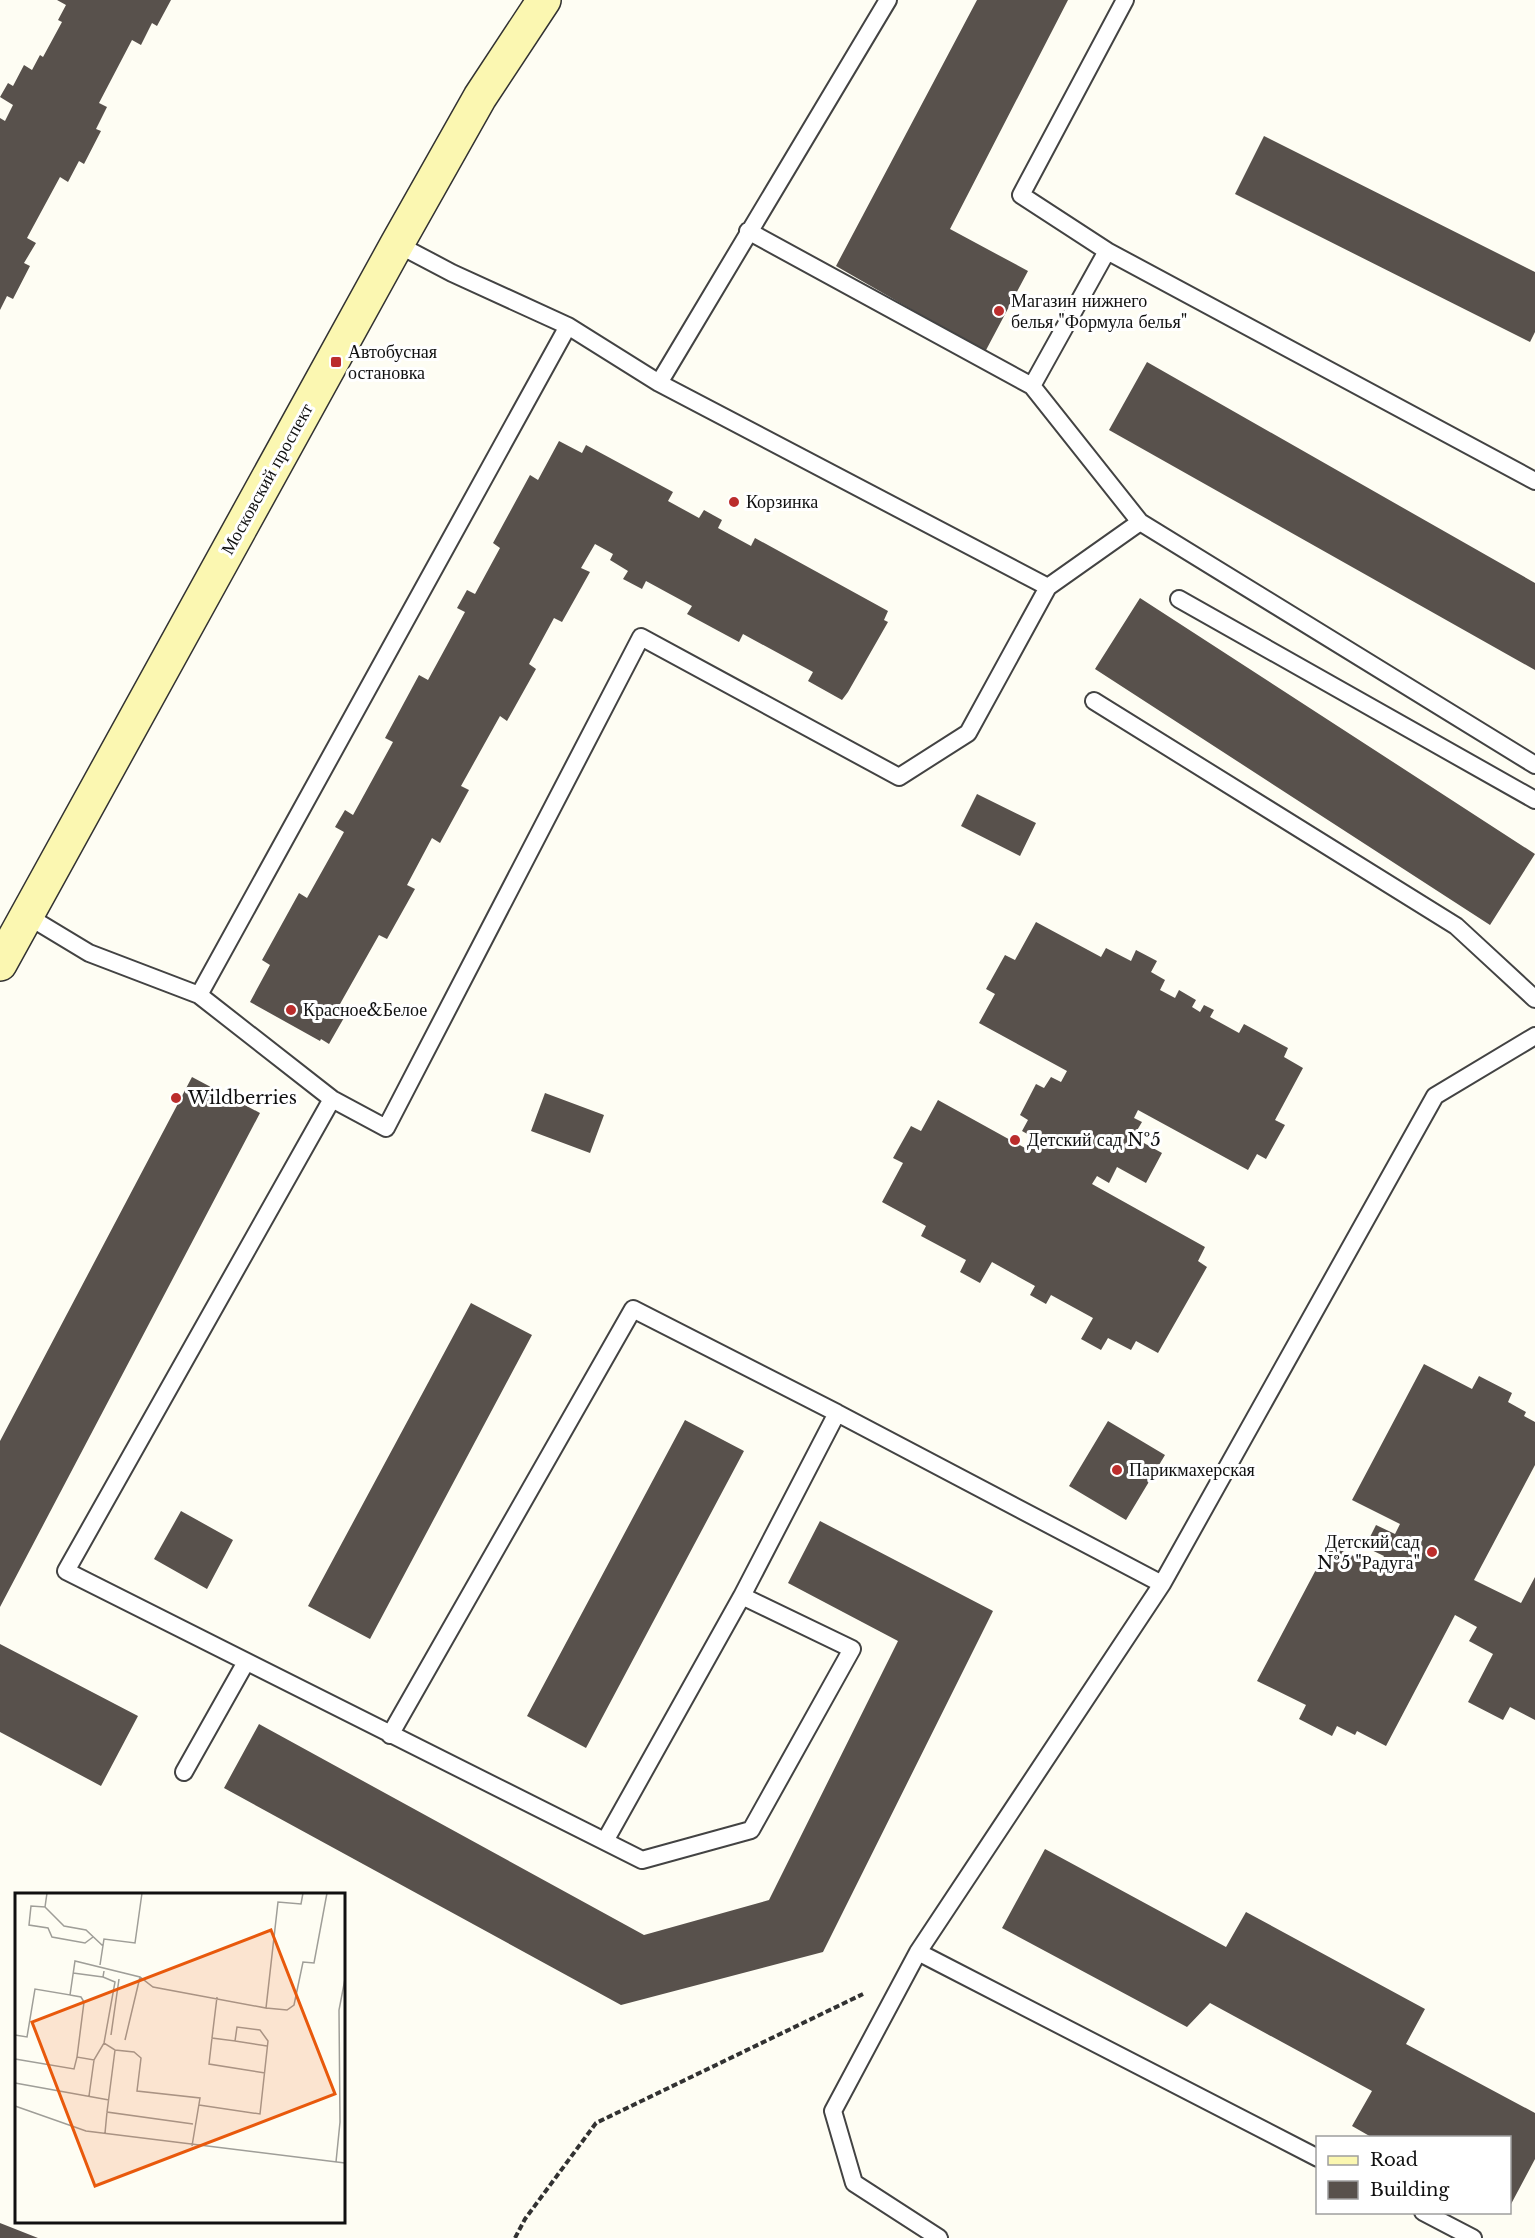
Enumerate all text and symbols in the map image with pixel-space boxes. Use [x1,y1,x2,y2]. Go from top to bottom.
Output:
place label: Магазин нижнего белья "Формула белья" [1011,290,1187,333]
marker: Магазин нижнего белья "Формула белья" [992,304,1006,318]
place label: Автобусная остановка [348,341,437,384]
marker: Автобусная остановка [329,355,343,369]
street label: Московский проспект [216,399,318,558]
place label: Корзинка [746,491,818,513]
marker: Корзинка [727,495,741,509]
place label: Красное&Белое [303,999,427,1021]
marker: Красное&Белое [284,1003,298,1017]
place label: Wildberries [187,1087,297,1109]
marker: Wildberries [169,1091,183,1105]
place label: Детский сад №5 [1027,1129,1161,1151]
marker: Детский сад №5 [1008,1133,1022,1147]
place label: Парикмахерская [1129,1459,1255,1481]
marker: Парикмахерская [1110,1463,1124,1477]
place label: Детский сад №5 "Радуга" [1317,1531,1420,1574]
marker: Детский сад №5 "Радуга" [1425,1545,1439,1559]
inset map [15,1893,345,2223]
legend [1316,2136,1511,2214]
text: Road [1370,2149,1418,2171]
text: Building [1370,2179,1449,2201]

